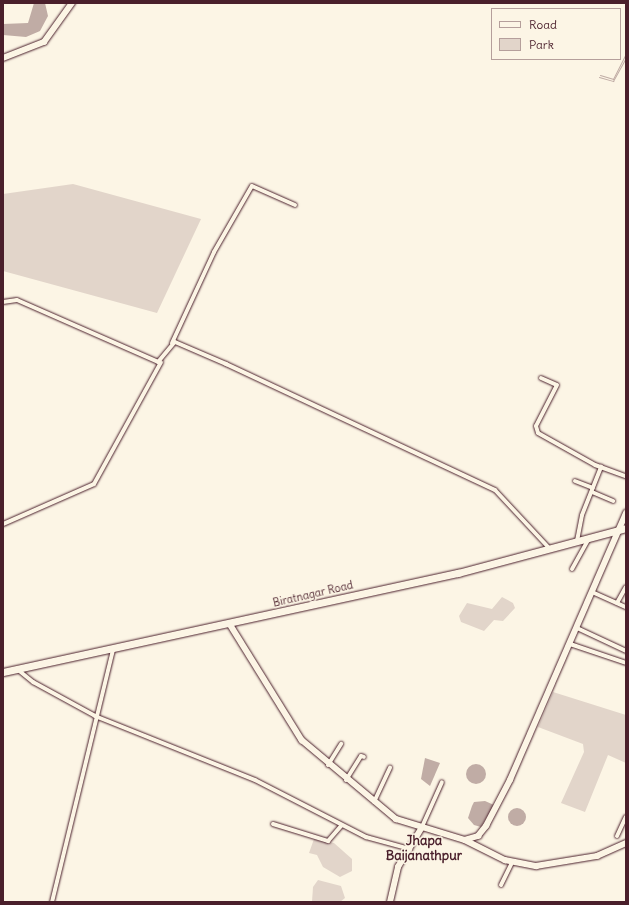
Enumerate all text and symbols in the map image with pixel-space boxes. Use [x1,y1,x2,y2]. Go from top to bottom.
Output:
legend [491,8,621,60]
text: Road [529,17,557,32]
text: Park [529,37,554,52]
street label: Biratnagar Road [272,578,354,610]
district label: Jhapa Baijanathpur [386,834,462,865]

